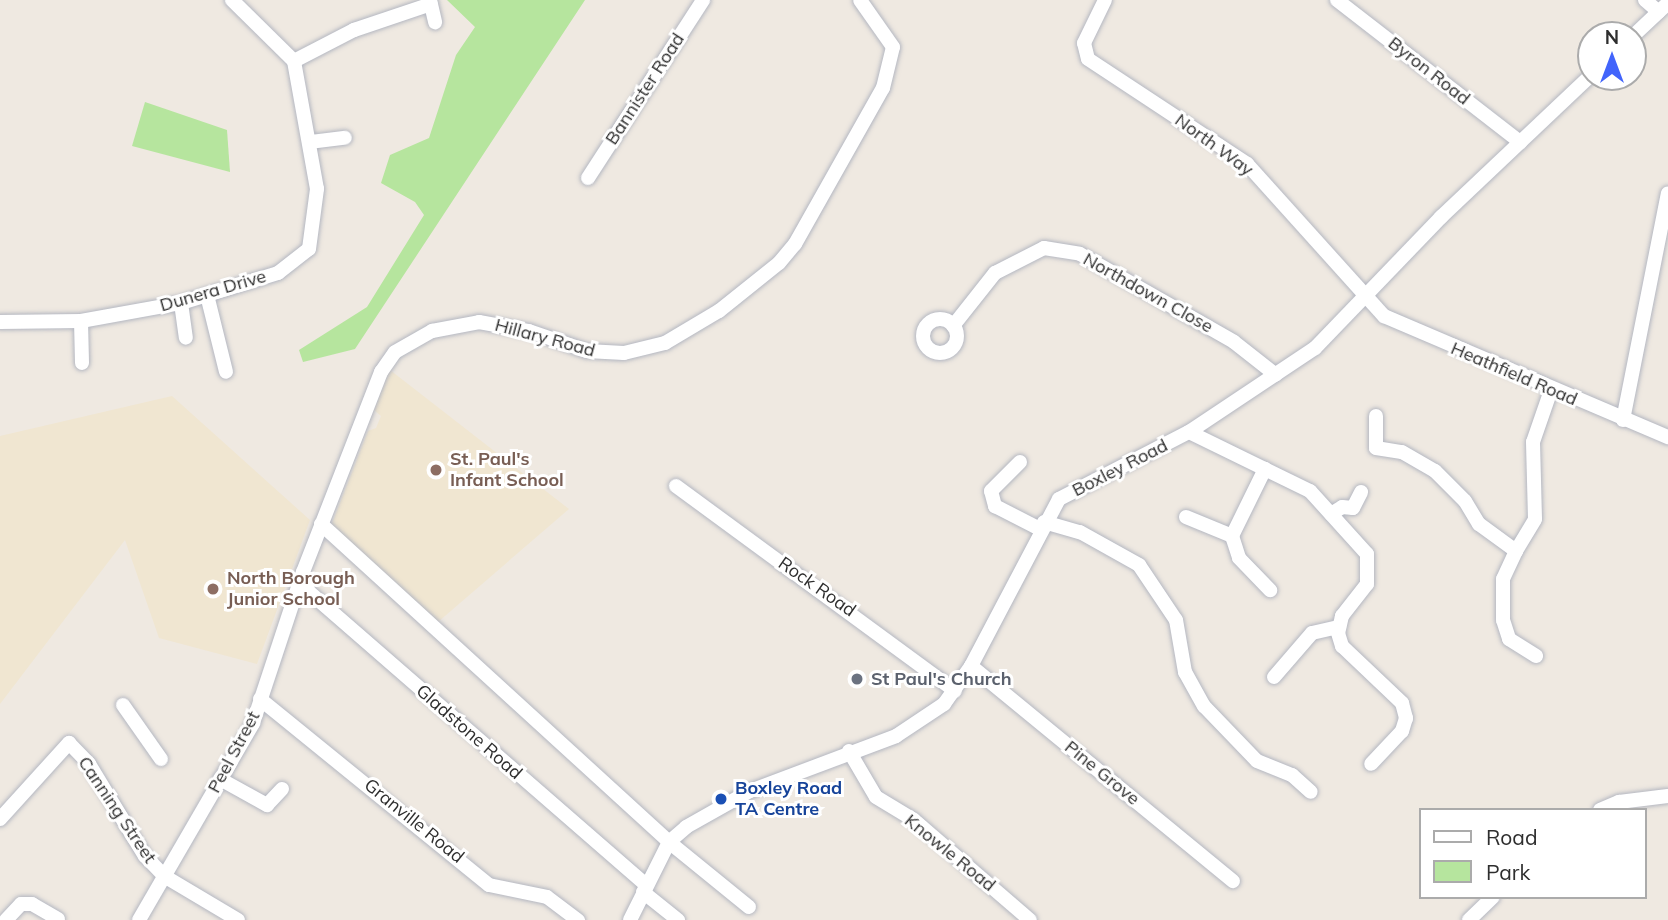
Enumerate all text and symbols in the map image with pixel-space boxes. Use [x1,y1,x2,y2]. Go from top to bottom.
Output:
north arrow [1577,21,1647,91]
text: N [1605,25,1619,49]
street label: Bannister Road [601,29,689,149]
street label: Byron Road [1384,32,1474,110]
street label: North Way [1171,109,1257,181]
street label: Northdown Close [1079,248,1217,338]
street label: Dunera Drive [157,266,269,316]
street label: Hillary Road [493,314,597,362]
street label: Heathfield Road [1448,338,1580,410]
street label: Boxley Road [1069,435,1171,501]
place label: St. Paul's Infant School [450,449,564,491]
marker: St. Paul's Infant School [428,462,444,478]
street label: Rock Road [774,552,860,622]
place label: North Borough Junior School [227,568,355,610]
marker: North Borough Junior School [205,581,221,597]
place label: St Paul's Church [871,668,1012,690]
marker: St Paul's Church [849,671,865,687]
street label: Gladstone Road [412,680,526,784]
street label: Peel Street [203,707,265,797]
street label: Pine Grove [1060,736,1144,810]
street label: Canning Street [73,753,161,867]
street label: Granville Road [360,774,468,868]
place label: Boxley Road TA Centre [735,778,842,820]
marker: Boxley Road TA Centre [713,791,729,807]
legend [1420,808,1647,899]
street label: Knowle Road [900,810,1000,896]
text: Road [1486,824,1537,850]
text: Park [1486,859,1530,885]

